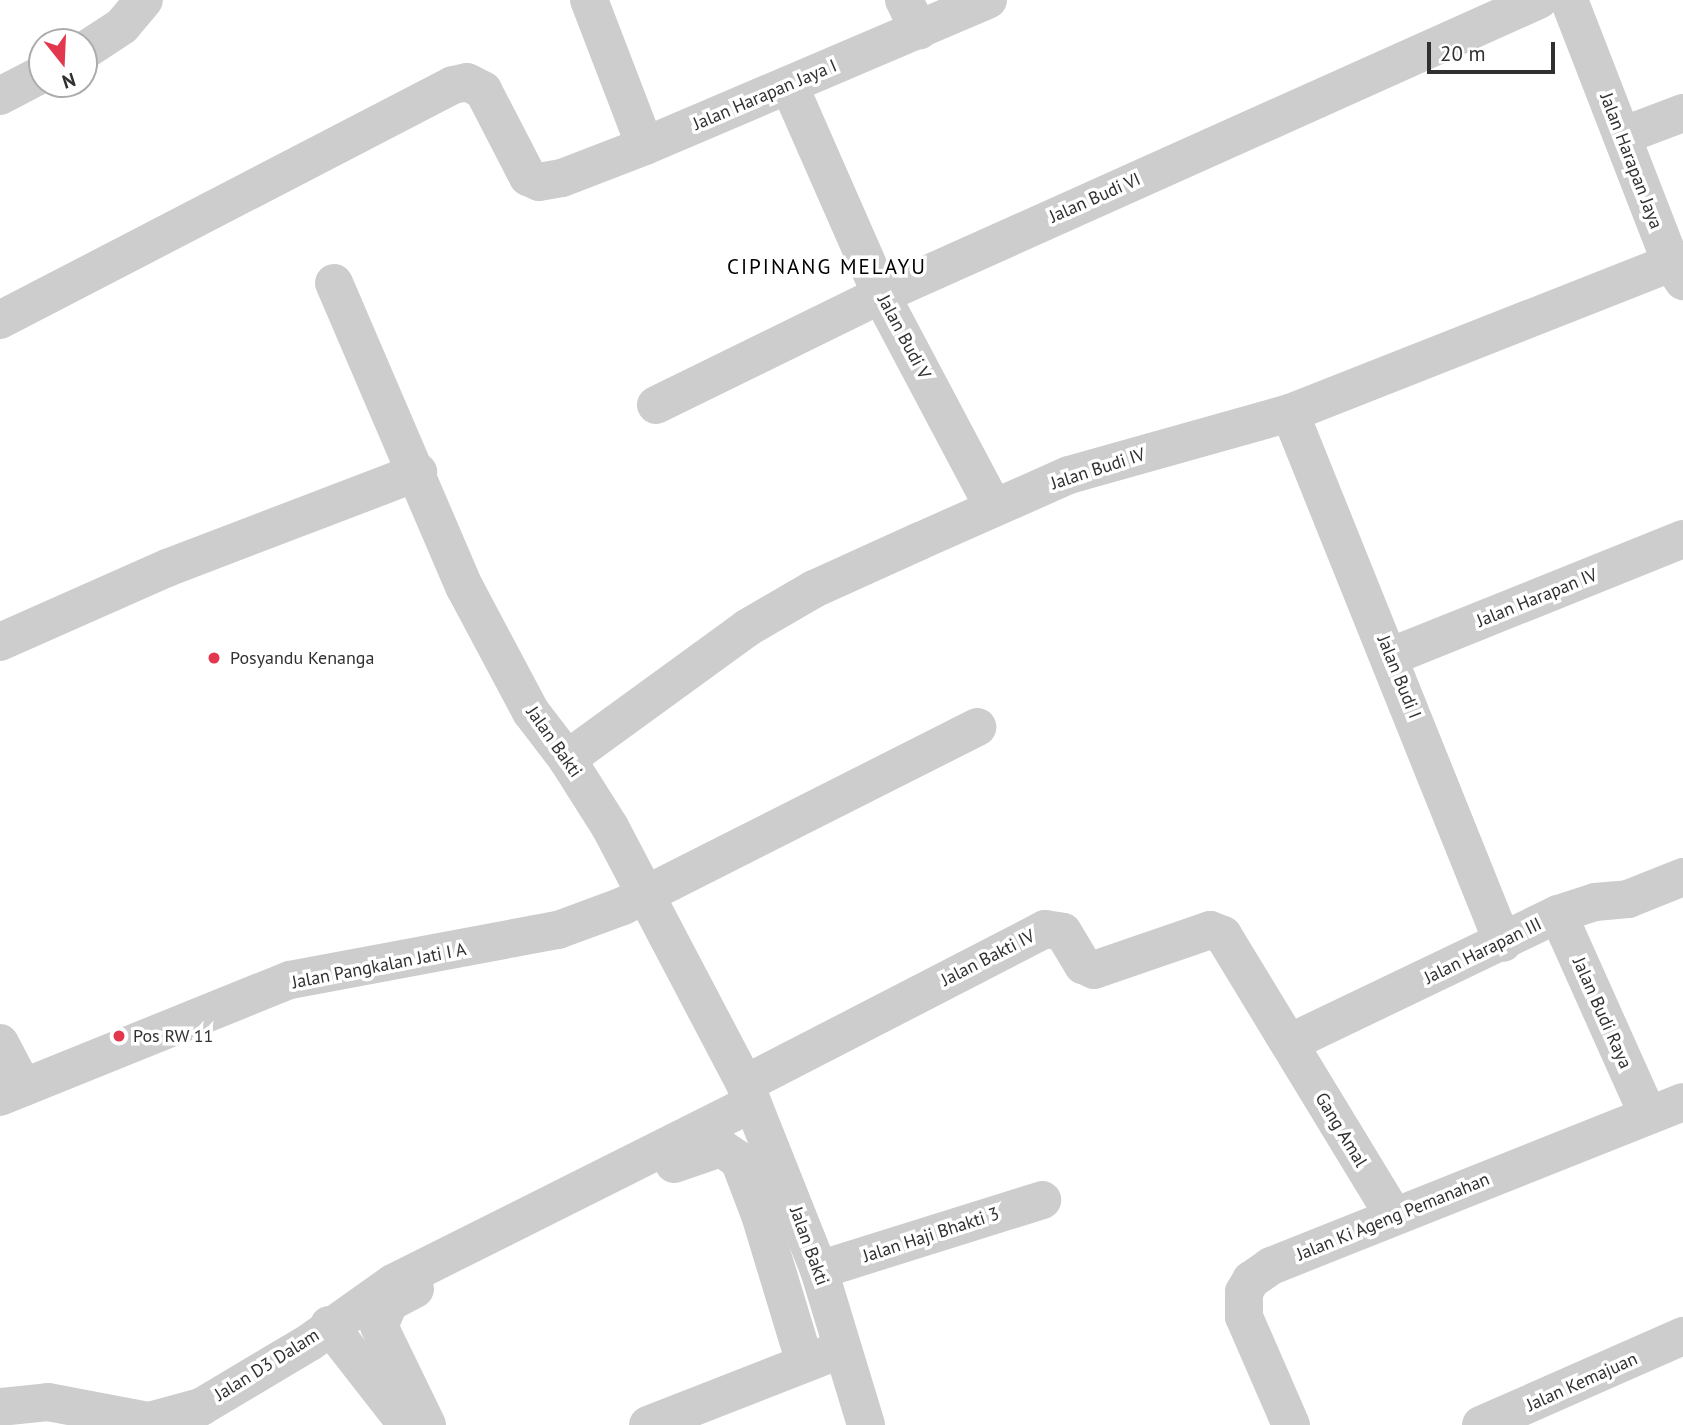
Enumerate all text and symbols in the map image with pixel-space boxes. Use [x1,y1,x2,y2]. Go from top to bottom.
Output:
north arrow [28,28,98,98]
scale bar [1431,28,1559,72]
text: 20 m [1440,40,1486,67]
street label: Jalan Harapan Jaya I [690,55,840,135]
text: N [59,68,79,94]
street label: Jalan Harapan Jaya [1595,90,1667,232]
street label: Jalan Budi VI [1046,168,1144,228]
district label: CIPINANG MELAYU [729,254,925,280]
street label: Jalan Budi V [873,291,935,383]
street label: Jalan Budi IV [1048,444,1148,494]
street label: Jalan Harapan IV [1474,564,1600,632]
street label: Jalan Budi I [1373,632,1425,722]
place label: Posyandu Kenanga [230,647,374,669]
marker: Posyandu Kenanga [204,648,224,668]
street label: Jalan Bakti [522,702,586,782]
street label: Jalan Harapan III [1421,913,1545,989]
street label: Jalan Bakti IV [938,925,1038,991]
street label: Jalan Pangkalan Jati I A [290,938,468,994]
street label: Jalan Budi Raya [1568,954,1636,1072]
place label: Pos RW 11 [133,1025,214,1047]
marker: Pos RW 11 [111,1028,127,1044]
street label: Gang Amal [1310,1089,1372,1171]
street label: Jalan Ki Ageng Pemanahan [1293,1168,1493,1266]
street label: Jalan Haji Bhakti 3 [860,1203,1002,1267]
street label: Jalan Bakti [785,1204,833,1288]
street label: Jalan D3 Dalam [211,1324,323,1406]
street label: Jalan Kemajuan [1523,1348,1641,1416]

